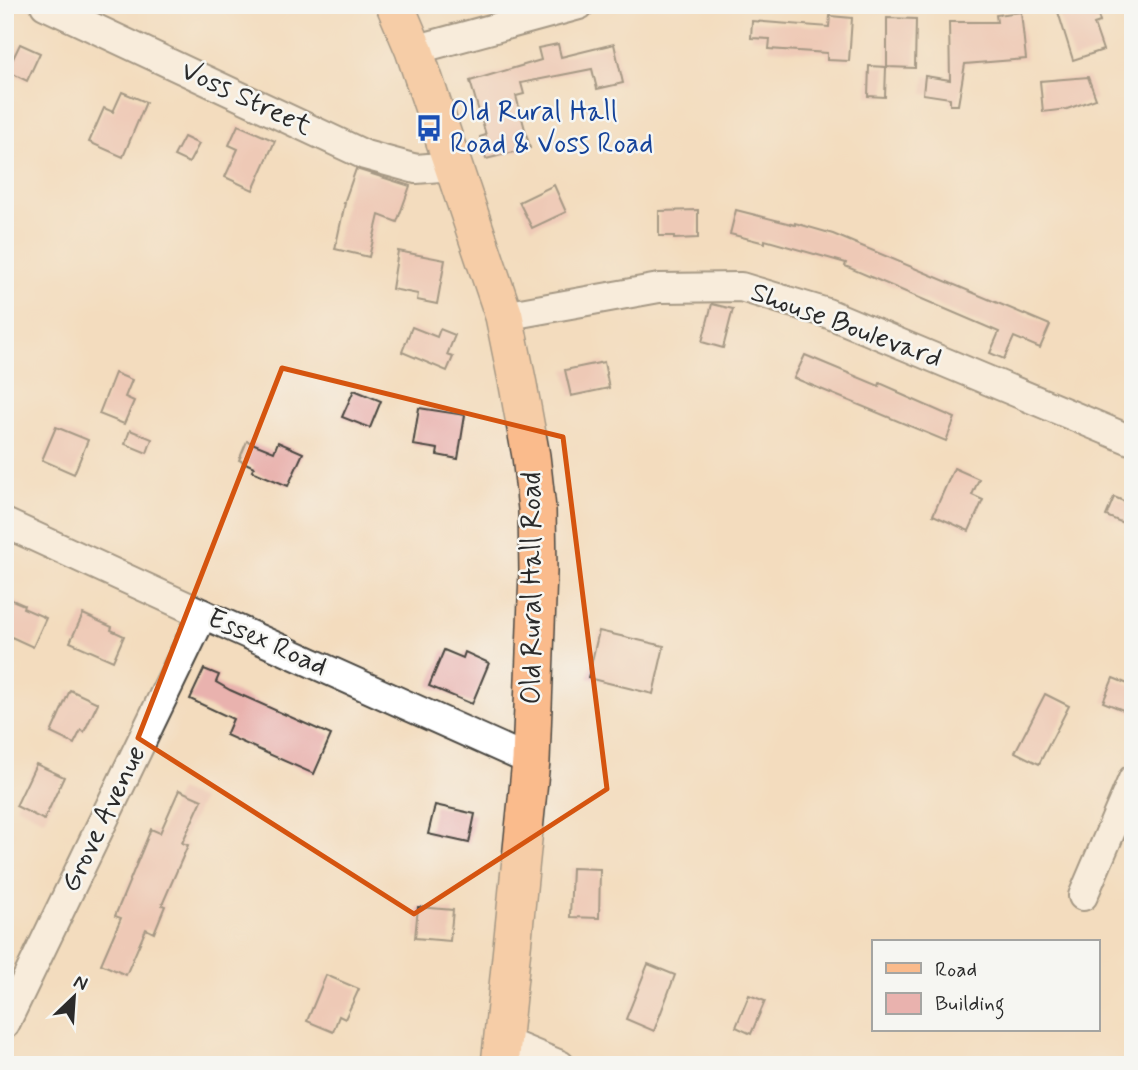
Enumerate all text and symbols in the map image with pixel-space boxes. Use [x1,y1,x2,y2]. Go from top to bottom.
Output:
street label: Voss Street [175,53,318,146]
place label: Old Rural Hall Road & Voss Road [450,94,653,163]
bus stop icon: Old Rural Hall Road & Voss Road [414,113,444,143]
street label: Shouse Boulevard [745,274,947,378]
street label: Old Rural Hall Road [514,472,551,704]
street label: Essex Road [201,600,333,686]
street label: Grove Avenue [53,739,155,899]
legend [872,940,1100,1032]
text: Road [935,956,977,984]
north arrow [38,962,108,1032]
text: N [70,969,92,997]
text: Building [935,990,1005,1020]

